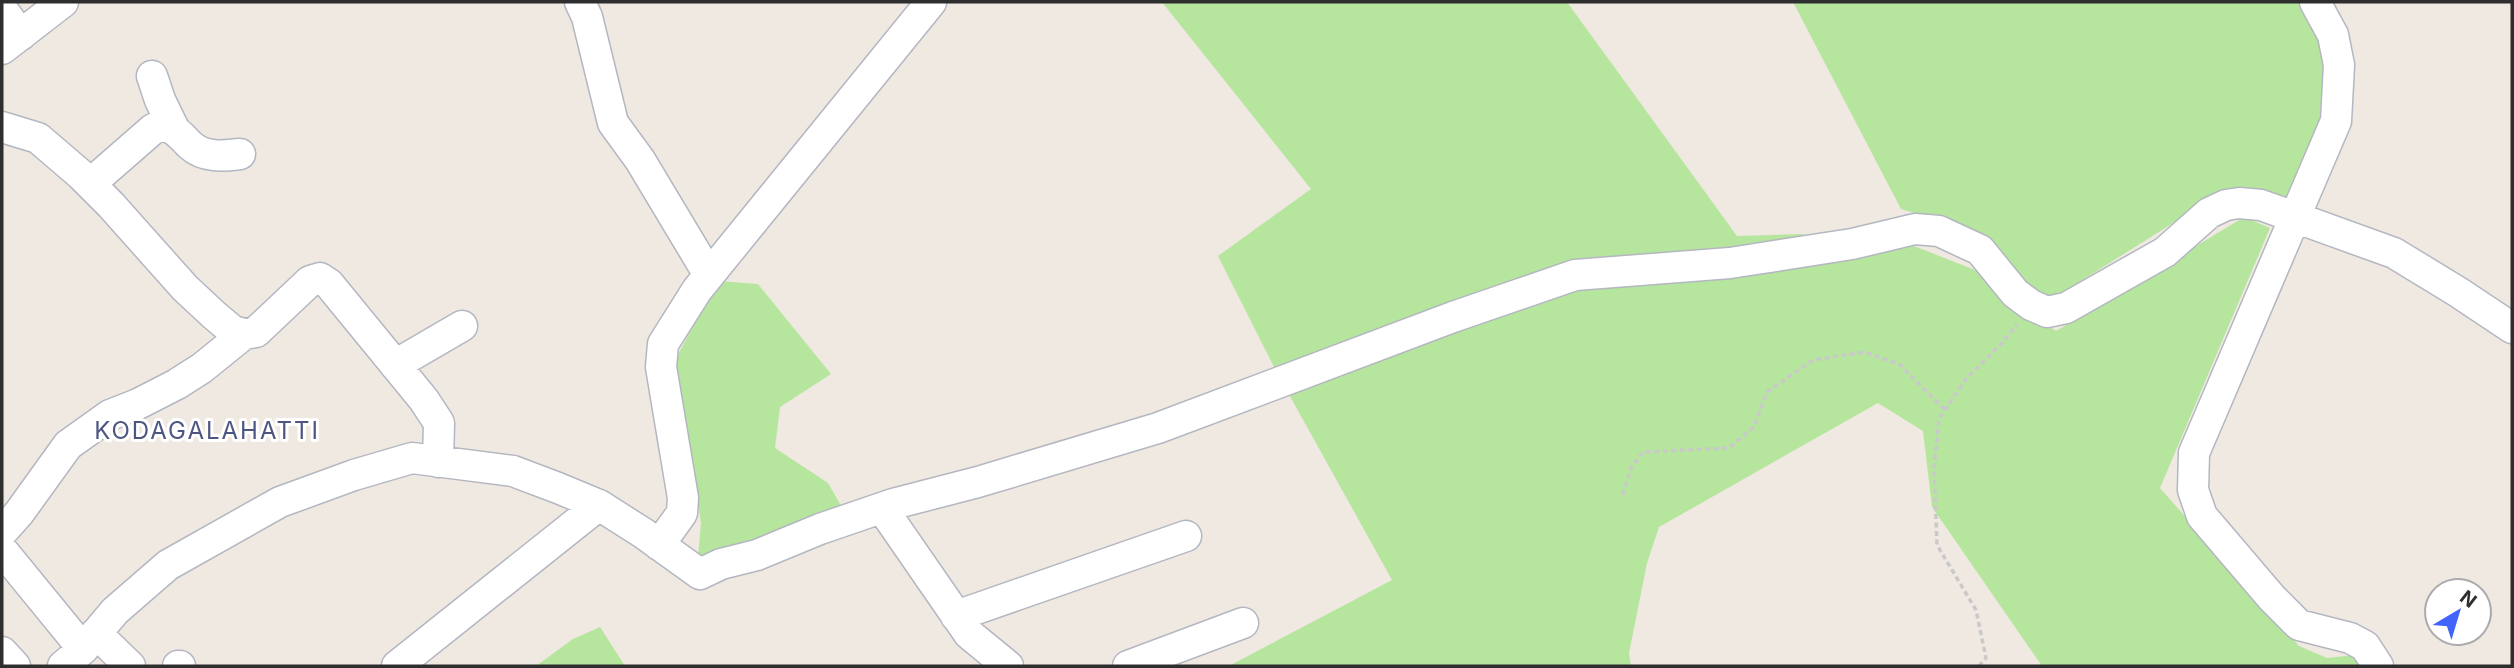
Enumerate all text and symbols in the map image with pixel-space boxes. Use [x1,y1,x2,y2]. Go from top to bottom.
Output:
district label: KODAGALAHATTI [94,416,320,445]
north arrow [2423,577,2493,647]
text: N [2455,585,2481,613]

